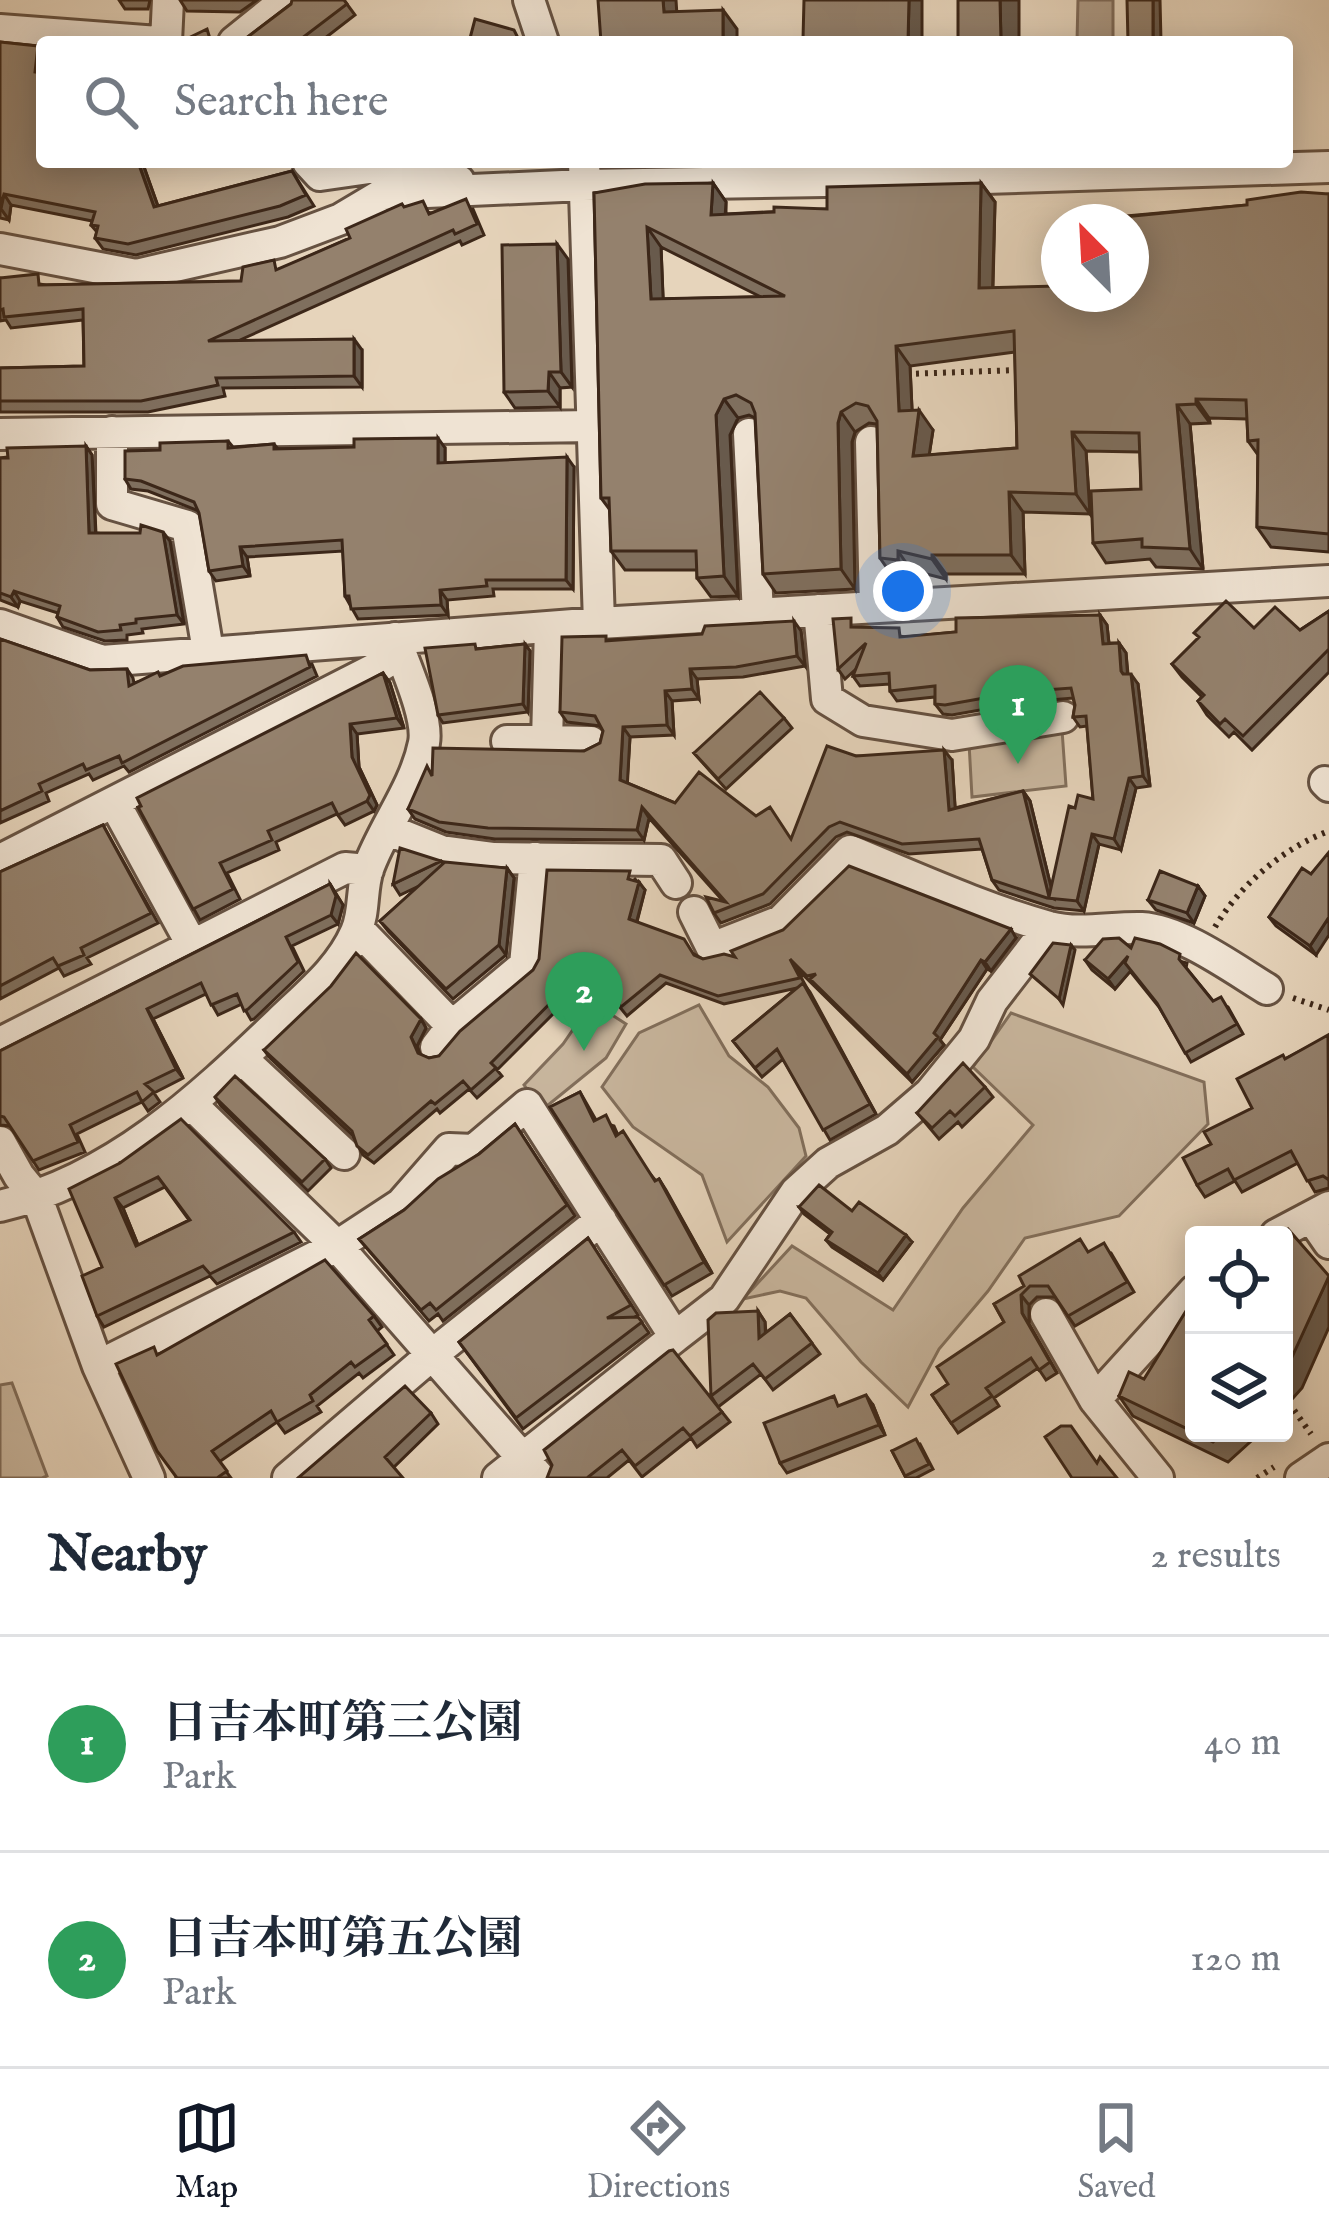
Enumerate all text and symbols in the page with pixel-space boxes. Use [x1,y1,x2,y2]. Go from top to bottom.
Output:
search box [36,36,1293,168]
icon: search [78,69,144,135]
text: Search here [174,74,388,131]
north arrow [1041,204,1149,312]
your location [873,561,933,621]
pin: 1 [979,665,1057,764]
pin: 2 [545,952,623,1051]
map controls [1185,1226,1293,1442]
button: locate [1185,1226,1293,1334]
button: layers [1185,1334,1293,1442]
text: Nearby [48,1524,207,1589]
text: 2 results [1150,1532,1281,1581]
text: 日吉本町第三公園 [162,1696,522,1753]
text: 1 [80,1719,94,1768]
text: 40 m [1204,1719,1281,1768]
text: Park [162,1753,236,1802]
text: 日吉本町第五公園 [162,1912,522,1969]
text: 2 [78,1935,96,1984]
text: 120 m [1190,1935,1281,1984]
text: Park [162,1969,236,2018]
tab: Map [174,2095,240,2209]
tab: Directions [587,2095,730,2209]
tab: Saved [1077,2095,1155,2209]

